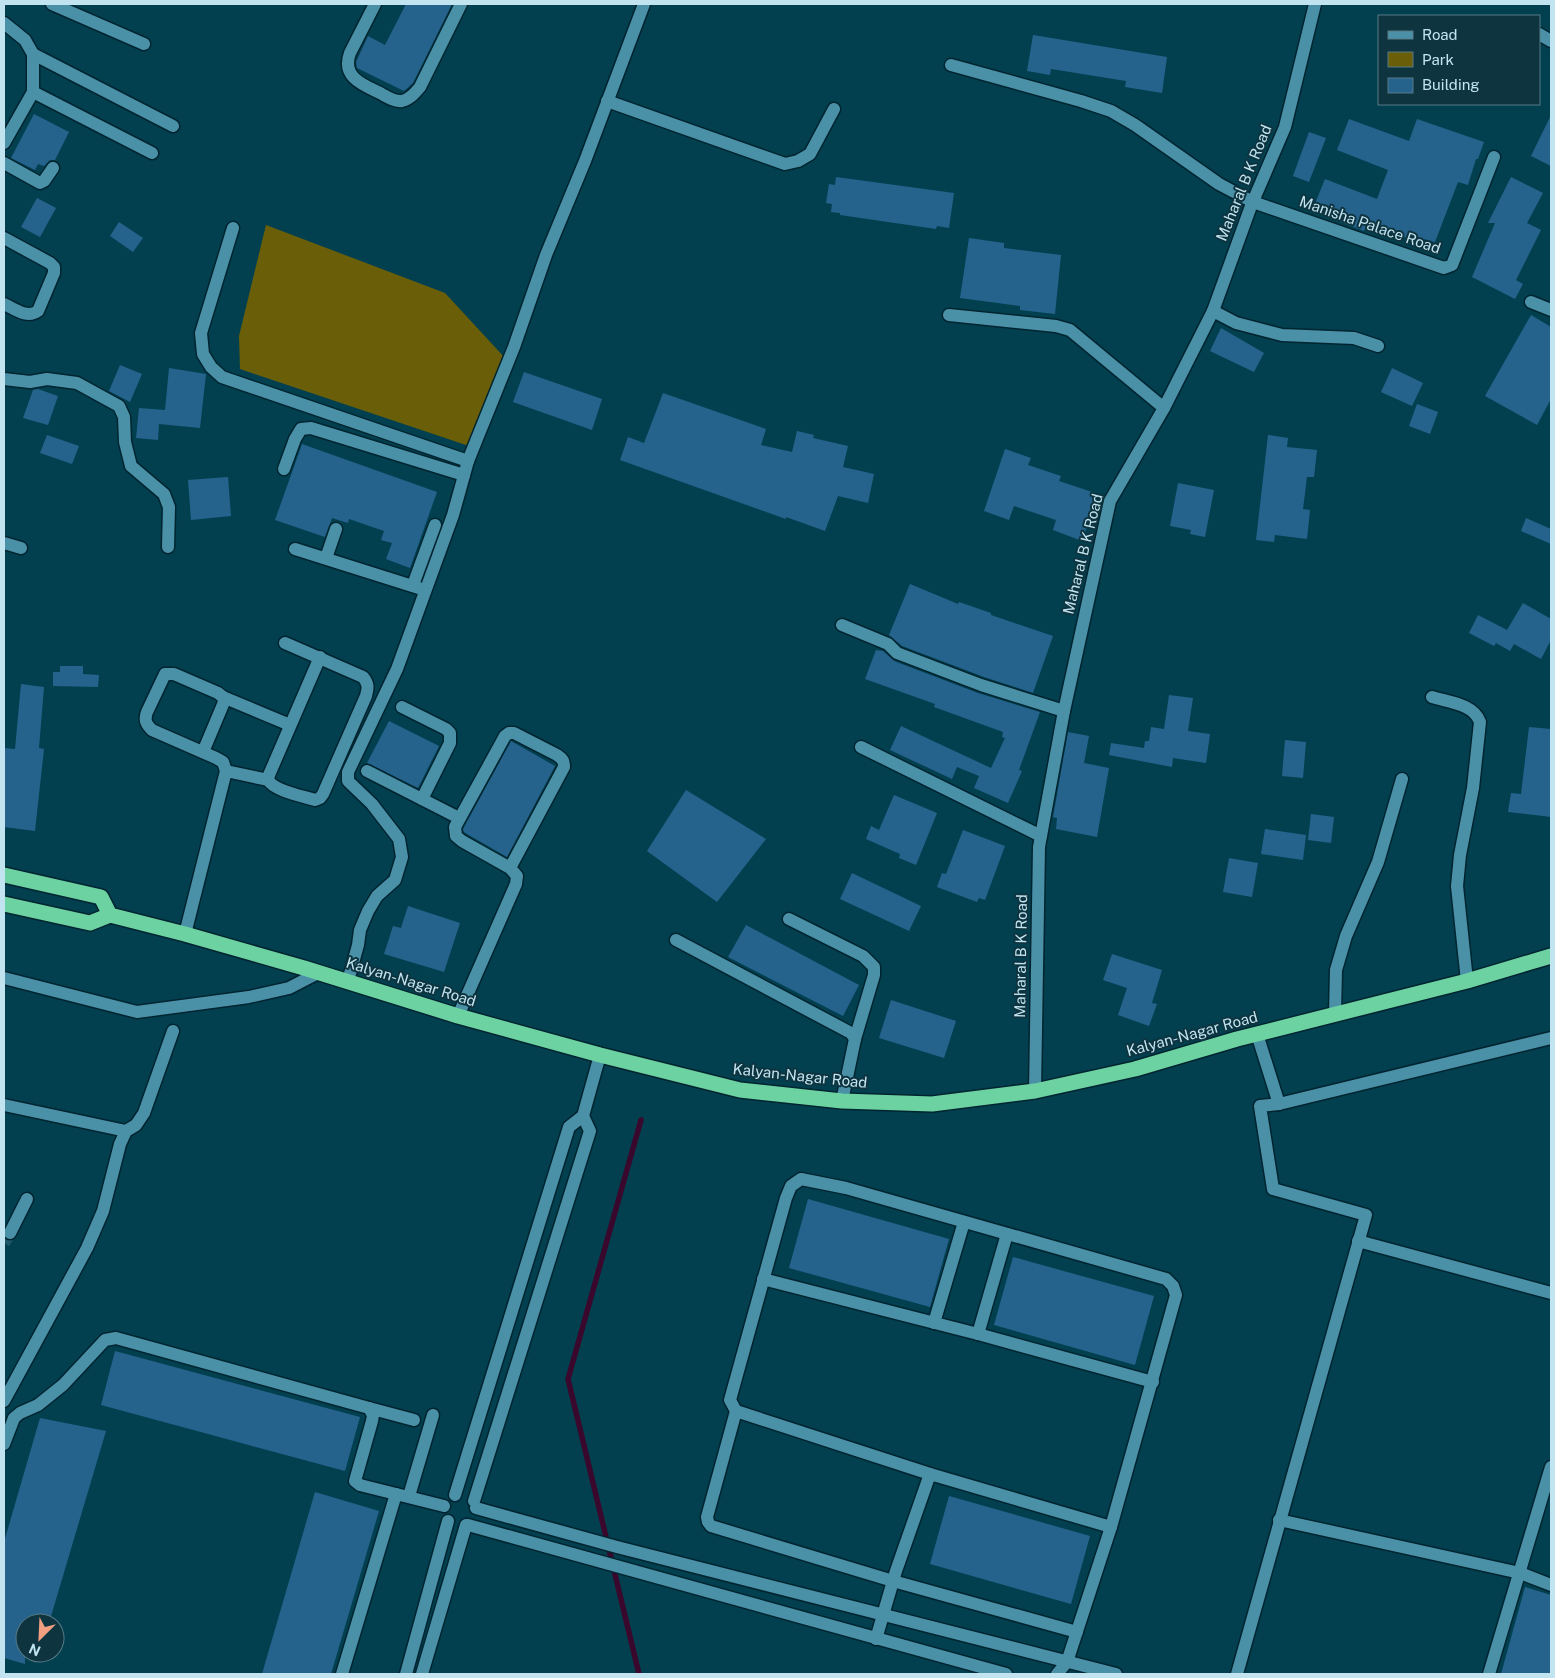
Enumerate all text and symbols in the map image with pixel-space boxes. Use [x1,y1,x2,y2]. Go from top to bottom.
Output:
legend [1378,15,1540,105]
text: Road [1422,26,1458,43]
text: Park [1422,51,1454,68]
text: Building [1422,76,1480,93]
street label: Maharal B K Road [1212,122,1275,243]
street label: Manisha Palace Road [1297,192,1443,257]
street label: Maharal B K Road [1059,492,1106,616]
street label: Maharal B K Road [1011,894,1030,1018]
street label: Kalyan-Nagar Road [344,954,478,1009]
street label: Kalyan-Nagar Road [1124,1008,1259,1059]
street label: Kalyan-Nagar Road [732,1060,868,1091]
north arrow [15,1613,65,1663]
text: N [26,1640,43,1659]

